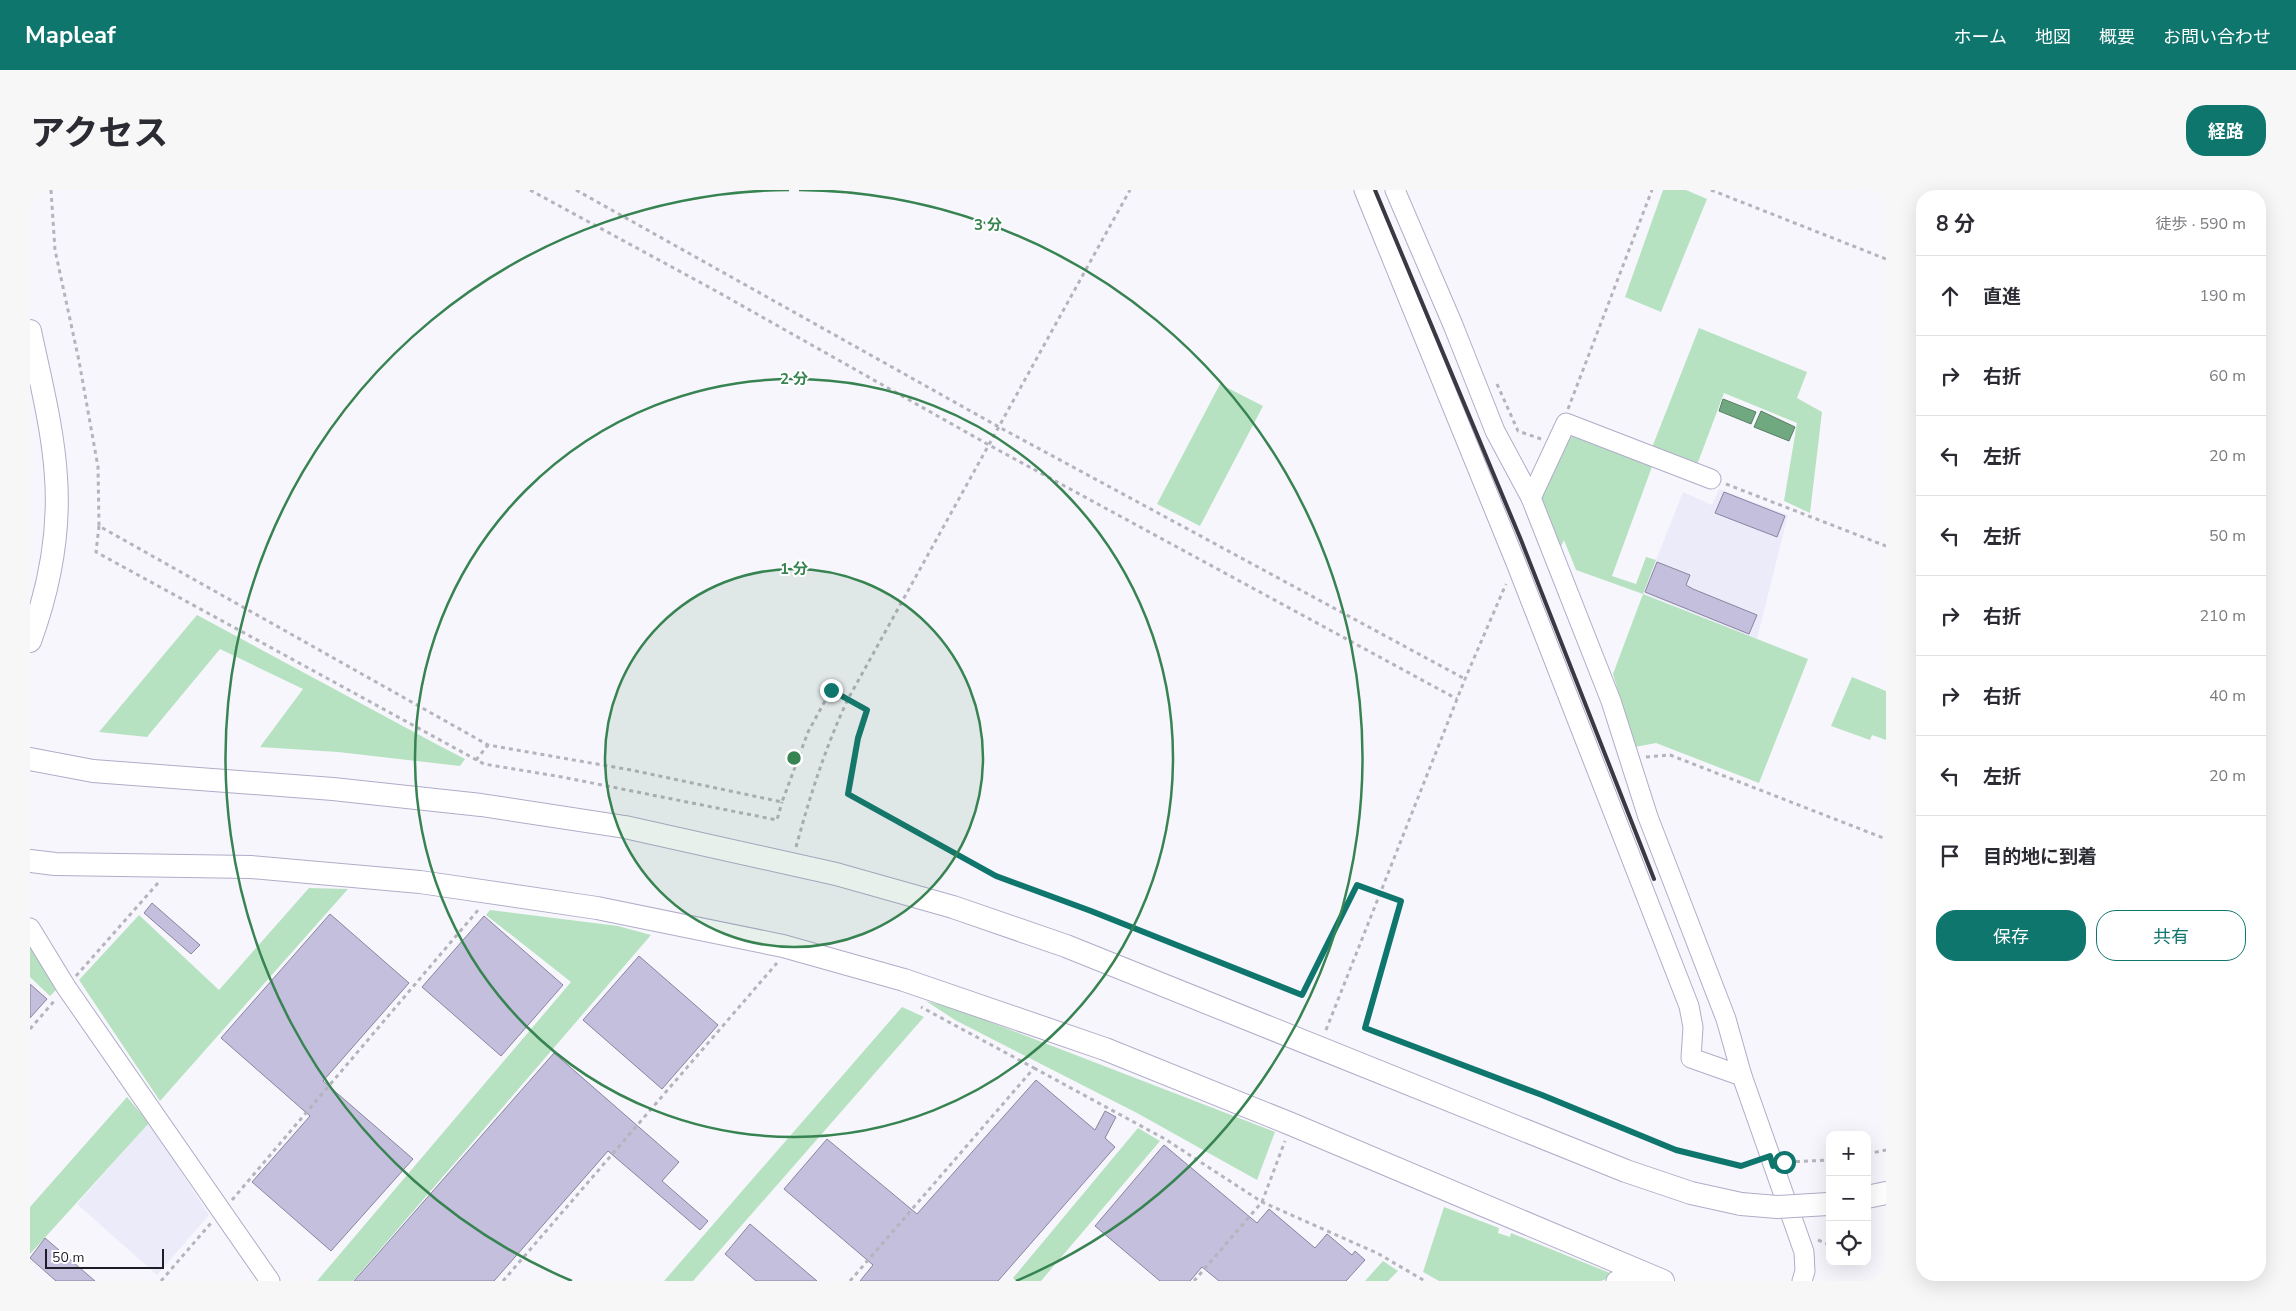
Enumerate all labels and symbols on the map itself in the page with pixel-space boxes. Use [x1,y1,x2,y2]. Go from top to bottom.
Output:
text: 3 分 [974,215,1002,235]
text: 2 分 [780,369,808,389]
text: 1 分 [780,559,808,579]
route end [820,679,843,702]
centre of rings [785,749,803,767]
route start [1773,1151,1796,1174]
scale bar [45,1246,164,1269]

